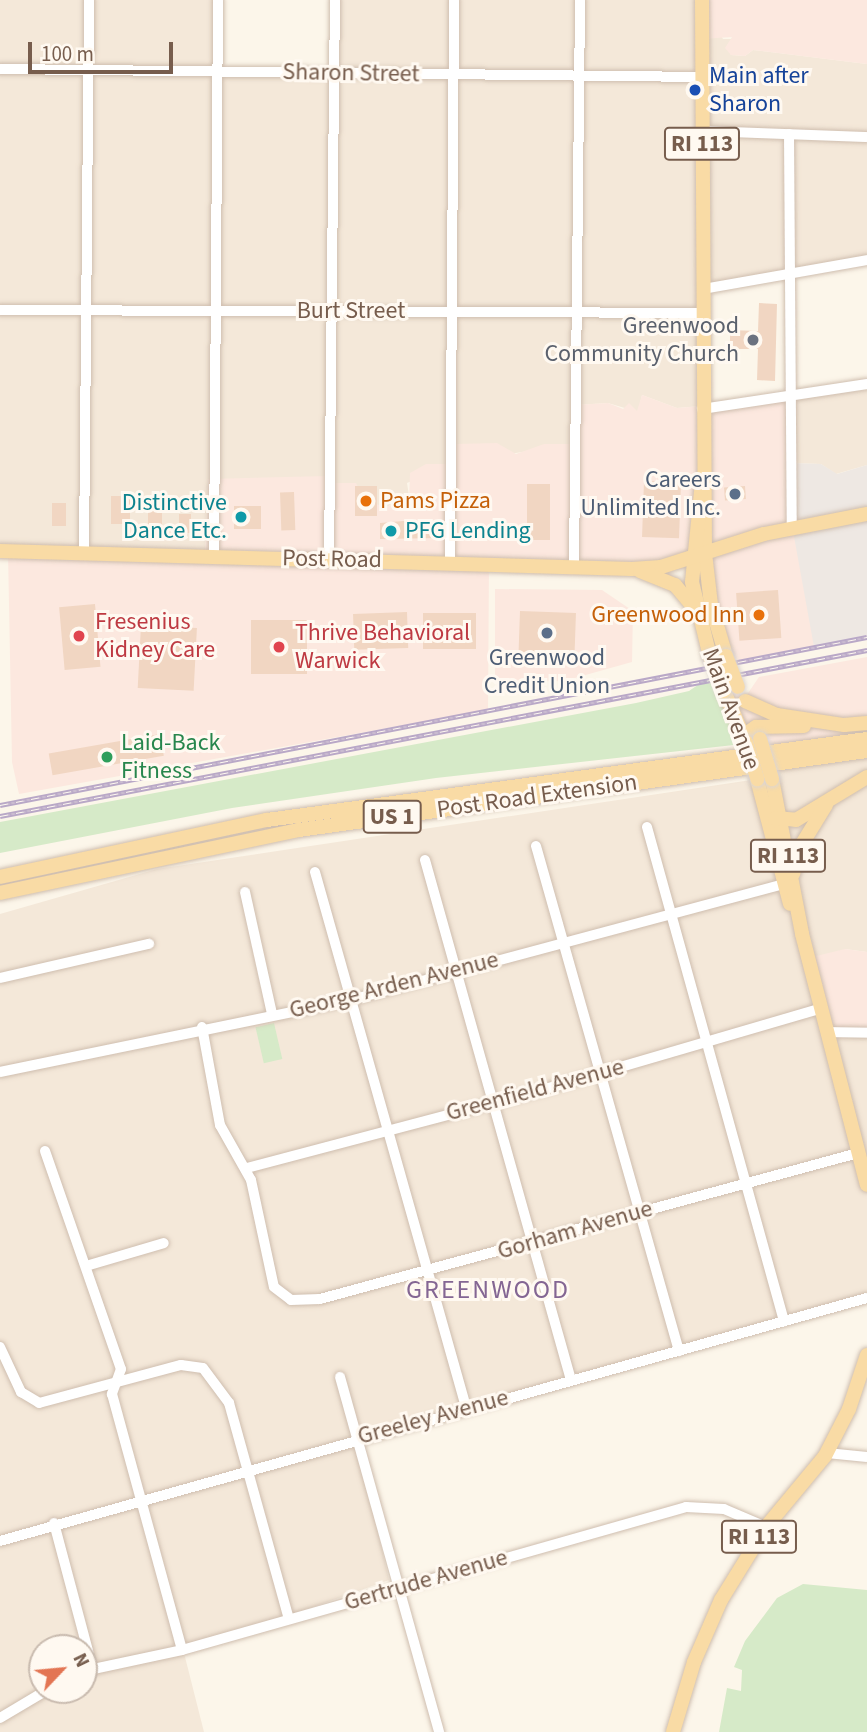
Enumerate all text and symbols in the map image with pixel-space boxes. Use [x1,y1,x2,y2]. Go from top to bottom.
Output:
scale bar [32,28,177,72]
text: 100 m [41,39,94,69]
street label: Sharon Street [282,57,420,89]
place label: Main after Sharon [709,62,809,118]
marker: Main after Sharon [687,82,703,98]
road number: RI 113 [664,125,740,164]
street label: Burt Street [297,297,405,325]
place label: Greenwood Community Church [544,312,739,368]
marker: Greenwood Community Church [745,332,761,348]
place label: Careers Unlimited Inc. [580,466,721,522]
marker: Careers Unlimited Inc. [727,486,743,502]
place label: Pams Pizza [380,487,491,515]
place label: Distinctive Dance Etc. [122,489,227,545]
marker: Pams Pizza [358,493,374,509]
marker: Distinctive Dance Etc. [233,509,249,525]
place label: PFG Lending [405,517,531,545]
marker: PFG Lending [383,523,399,539]
street label: Post Road [282,544,382,574]
place label: Greenwood Inn [591,601,745,629]
marker: Greenwood Inn [751,607,767,623]
place label: Fresenius Kidney Care [95,608,215,664]
place label: Thrive Behavioral Warwick [295,619,470,675]
marker: Greenwood Credit Union [539,625,555,641]
marker: Fresenius Kidney Care [69,626,89,646]
marker: Thrive Behavioral Warwick [269,637,289,657]
place label: Greenwood Credit Union [484,644,610,700]
street label: Main Avenue [696,644,766,774]
place label: Laid-Back Fitness [121,729,220,785]
marker: Laid-Back Fitness [99,749,115,765]
street label: Post Road Extension [435,768,639,824]
road number: US 1 [362,797,422,836]
road number: RI 113 [750,836,826,876]
street label: George Arden Avenue [286,945,502,1025]
street label: Greenfield Avenue [443,1052,627,1128]
street label: Gorham Avenue [494,1194,656,1266]
district label: GREENWOOD [407,1274,569,1306]
street label: Greeley Avenue [354,1383,512,1451]
road number: RI 113 [720,1518,798,1556]
street label: Gertrude Avenue [341,1543,511,1617]
north arrow [28,1634,98,1704]
text: N [66,1649,95,1672]

